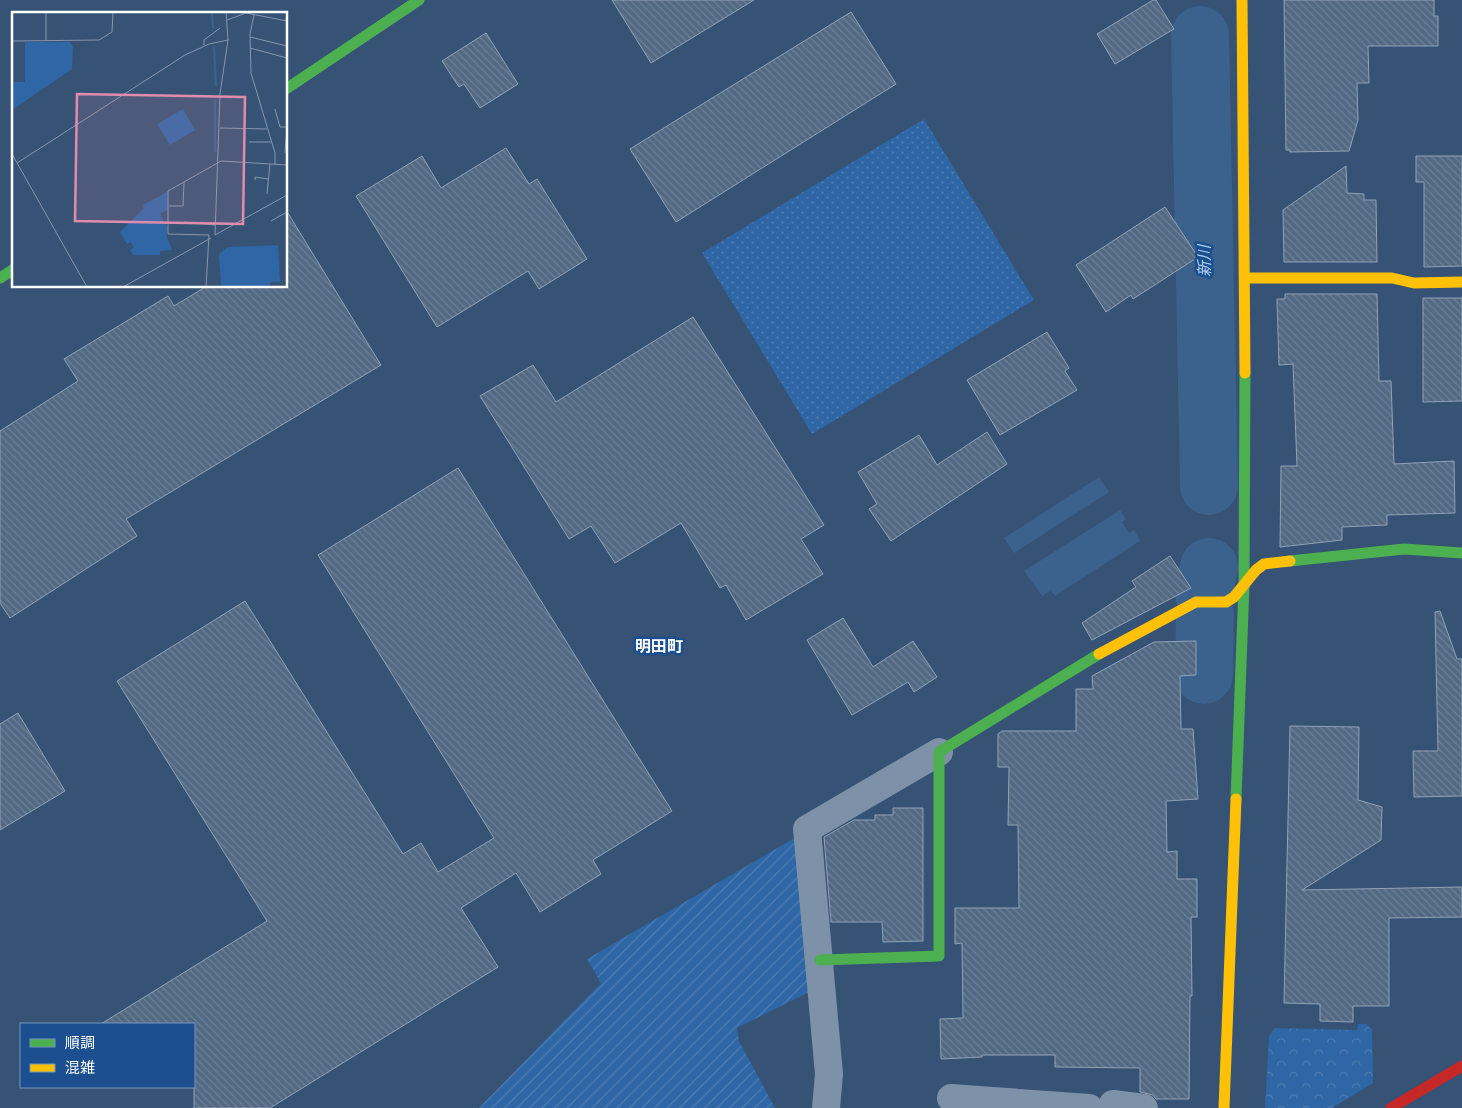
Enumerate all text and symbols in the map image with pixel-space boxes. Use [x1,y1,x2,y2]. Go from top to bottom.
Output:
inset map [12,12,288,288]
water label: 新川 [1195,243,1213,277]
district label: 明田町 [635,637,683,655]
legend [20,1023,195,1088]
text: 順調 [65,1034,95,1051]
text: 混雑 [65,1059,95,1076]

